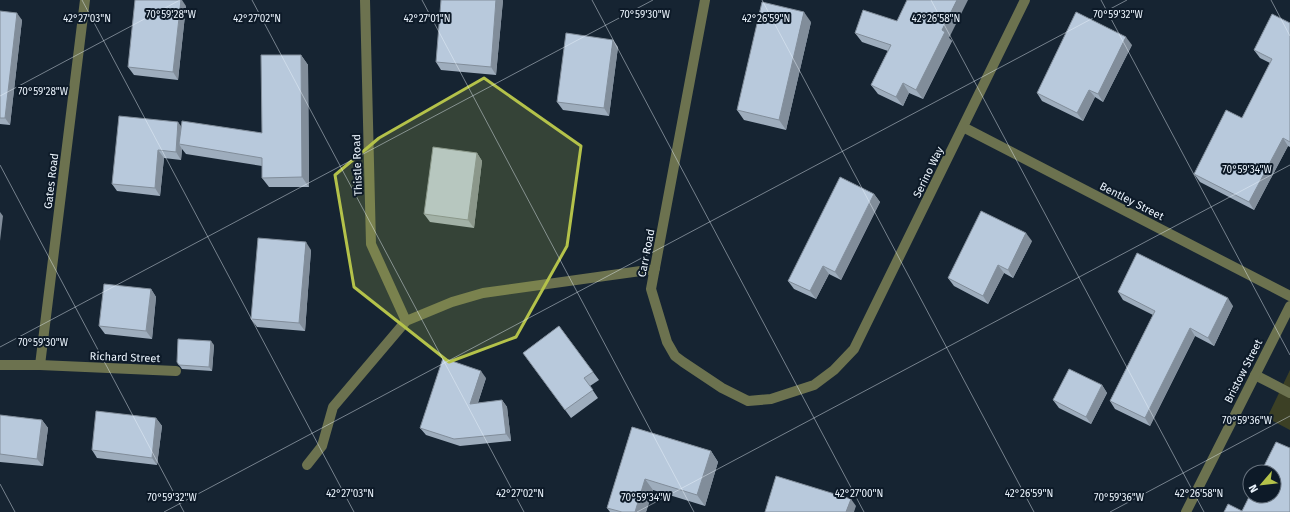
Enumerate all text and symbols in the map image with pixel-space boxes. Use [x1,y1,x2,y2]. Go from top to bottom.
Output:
text: 70°59'28"W [146,9,197,21]
text: 70°59'30"W [620,9,671,21]
text: 70°59'32"W [1093,9,1143,21]
text: 42°27'03"N [63,13,111,25]
text: 42°27'02"N [233,13,281,25]
text: 42°27'01"N [403,13,451,25]
text: 42°26'59"N [742,13,790,25]
text: 42°26'58"N [912,13,960,25]
text: 70°59'28"W [18,86,69,98]
street label: Thistle Road [350,134,365,196]
street label: Serino Way [911,144,947,200]
street label: Gates Road [42,152,61,210]
text: 70°59'34"W [1222,164,1272,176]
street label: Bentley Street [1098,180,1166,223]
street label: Carr Road [635,228,658,278]
text: 70°59'30"W [18,337,69,349]
street label: Bristow Street [1222,337,1265,405]
street label: Richard Street [89,350,161,365]
text: 70°59'36"W [1222,415,1273,427]
north arrow [1242,464,1282,504]
text: N [1246,482,1261,495]
text: 42°27'03"N [326,488,374,500]
text: 42°27'02"N [496,488,544,500]
text: 42°27'00"N [835,488,883,500]
text: 42°26'59"N [1005,488,1053,500]
text: 42°26'58"N [1175,488,1223,500]
text: 70°59'32"W [147,492,197,504]
text: 70°59'34"W [621,492,671,504]
text: 70°59'36"W [1094,492,1145,504]

